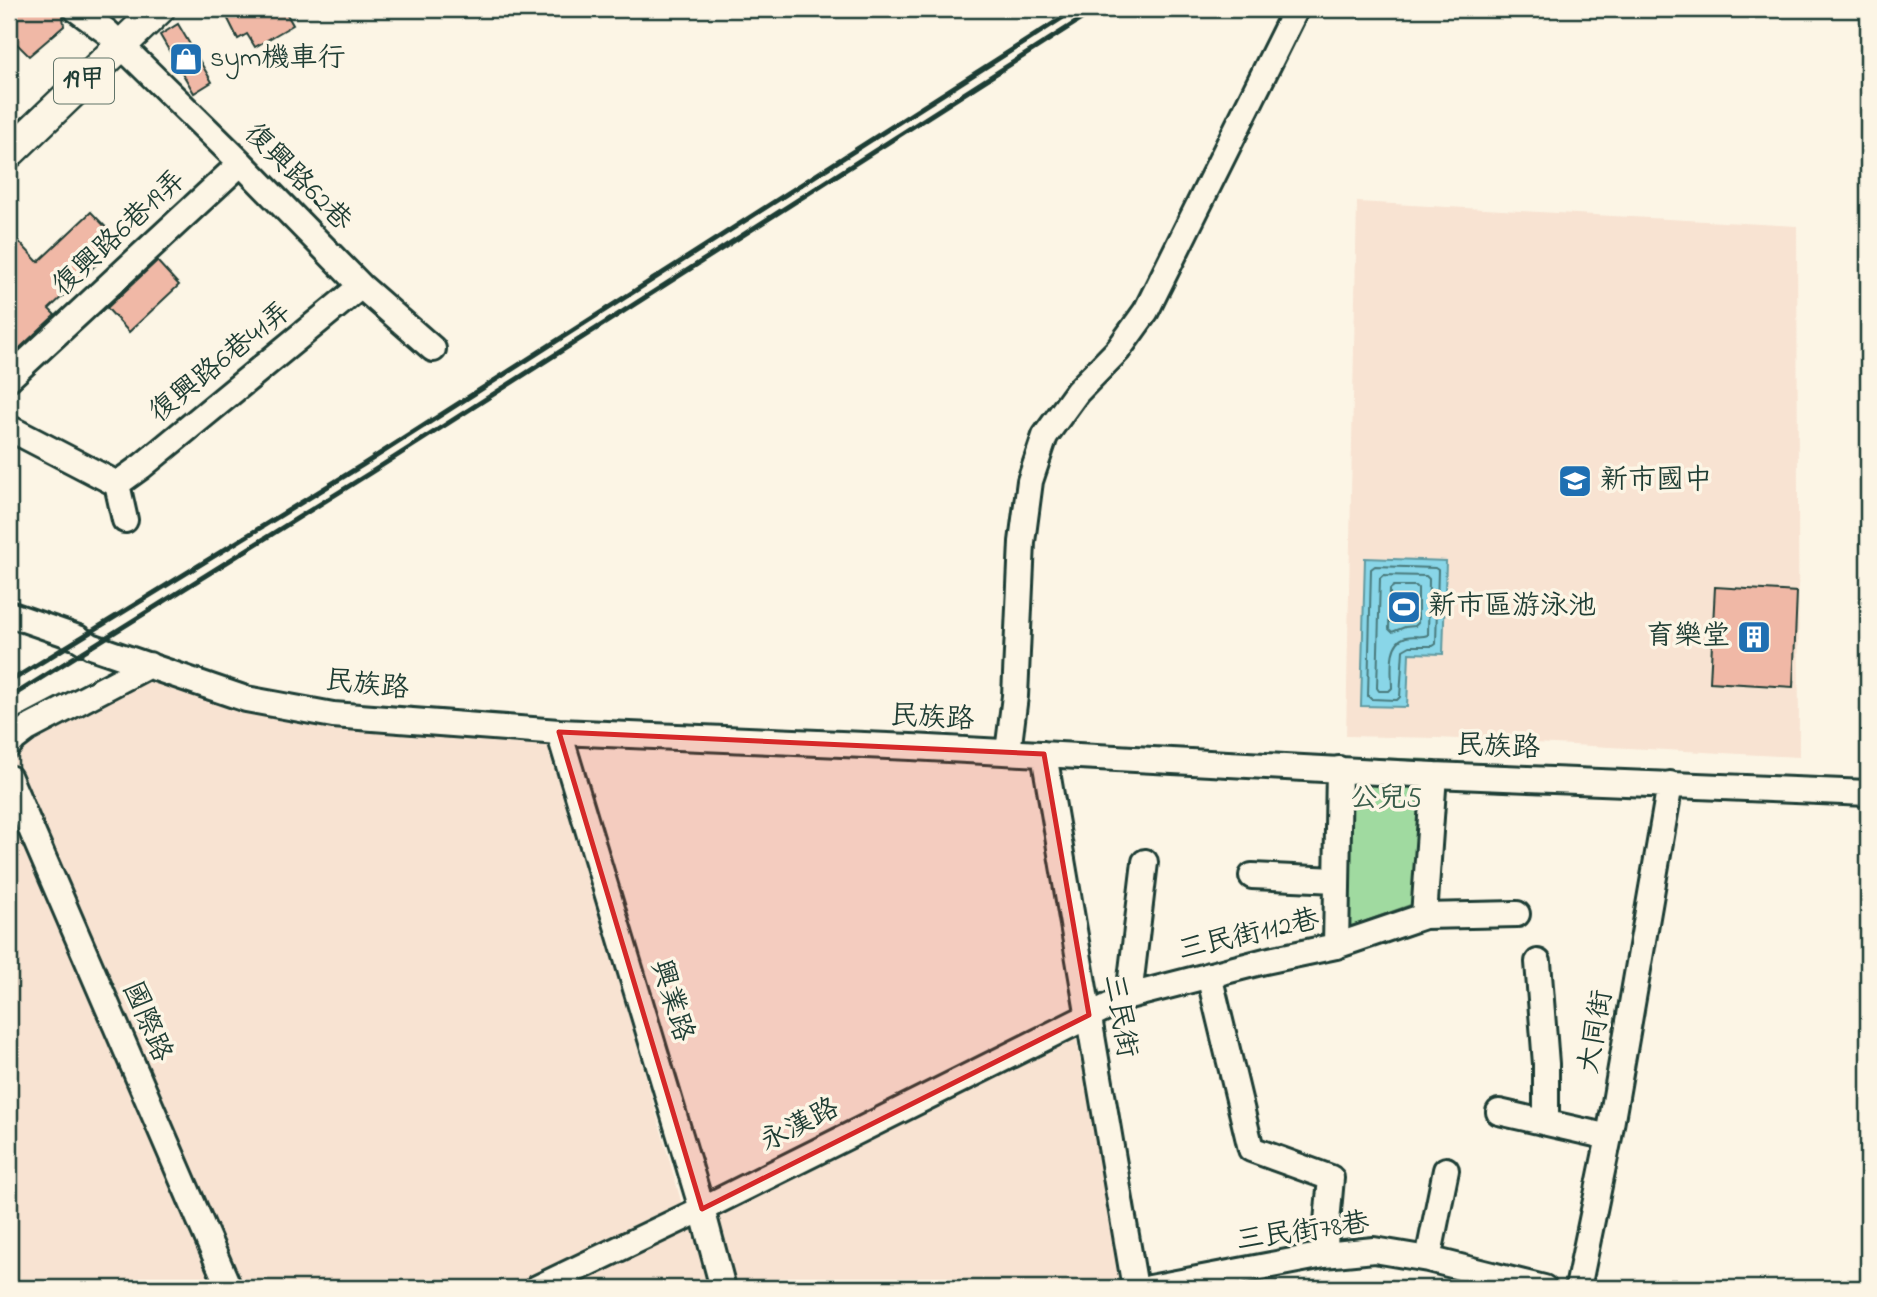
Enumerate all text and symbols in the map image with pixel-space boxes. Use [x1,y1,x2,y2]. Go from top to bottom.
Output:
place label: sym機車行 [210,39,346,80]
shop icon: sym機車行 [167,40,205,78]
road number: 19甲 [54,58,114,104]
street label: 復興路62巷 [234,115,361,242]
street label: 復興路6巷19弄 [44,161,196,307]
street label: 復興路6巷41弄 [141,293,301,433]
place label: 新市國中 [1600,461,1712,502]
school or university icon: 新市國中 [1556,462,1594,500]
place label: 新市區游泳池 [1428,587,1596,628]
sports icon: 新市區游泳池 [1385,588,1423,626]
place label: 育樂堂 [1646,617,1730,658]
building icon: 育樂堂 [1735,618,1773,656]
street label: 民族路 [323,661,411,711]
street label: 民族路 [889,696,975,742]
street label: 民族路 [1455,726,1541,770]
park label: 公兒5 [1350,779,1422,820]
street label: 三民街112巷 [1174,900,1325,972]
street label: 興業路 [639,955,703,1047]
street label: 三民街 [1092,971,1146,1061]
street label: 國際路 [111,975,181,1069]
street label: 大同街 [1570,987,1624,1077]
street label: 永漢路 [753,1089,847,1163]
street label: 三民街78巷 [1234,1203,1373,1263]

